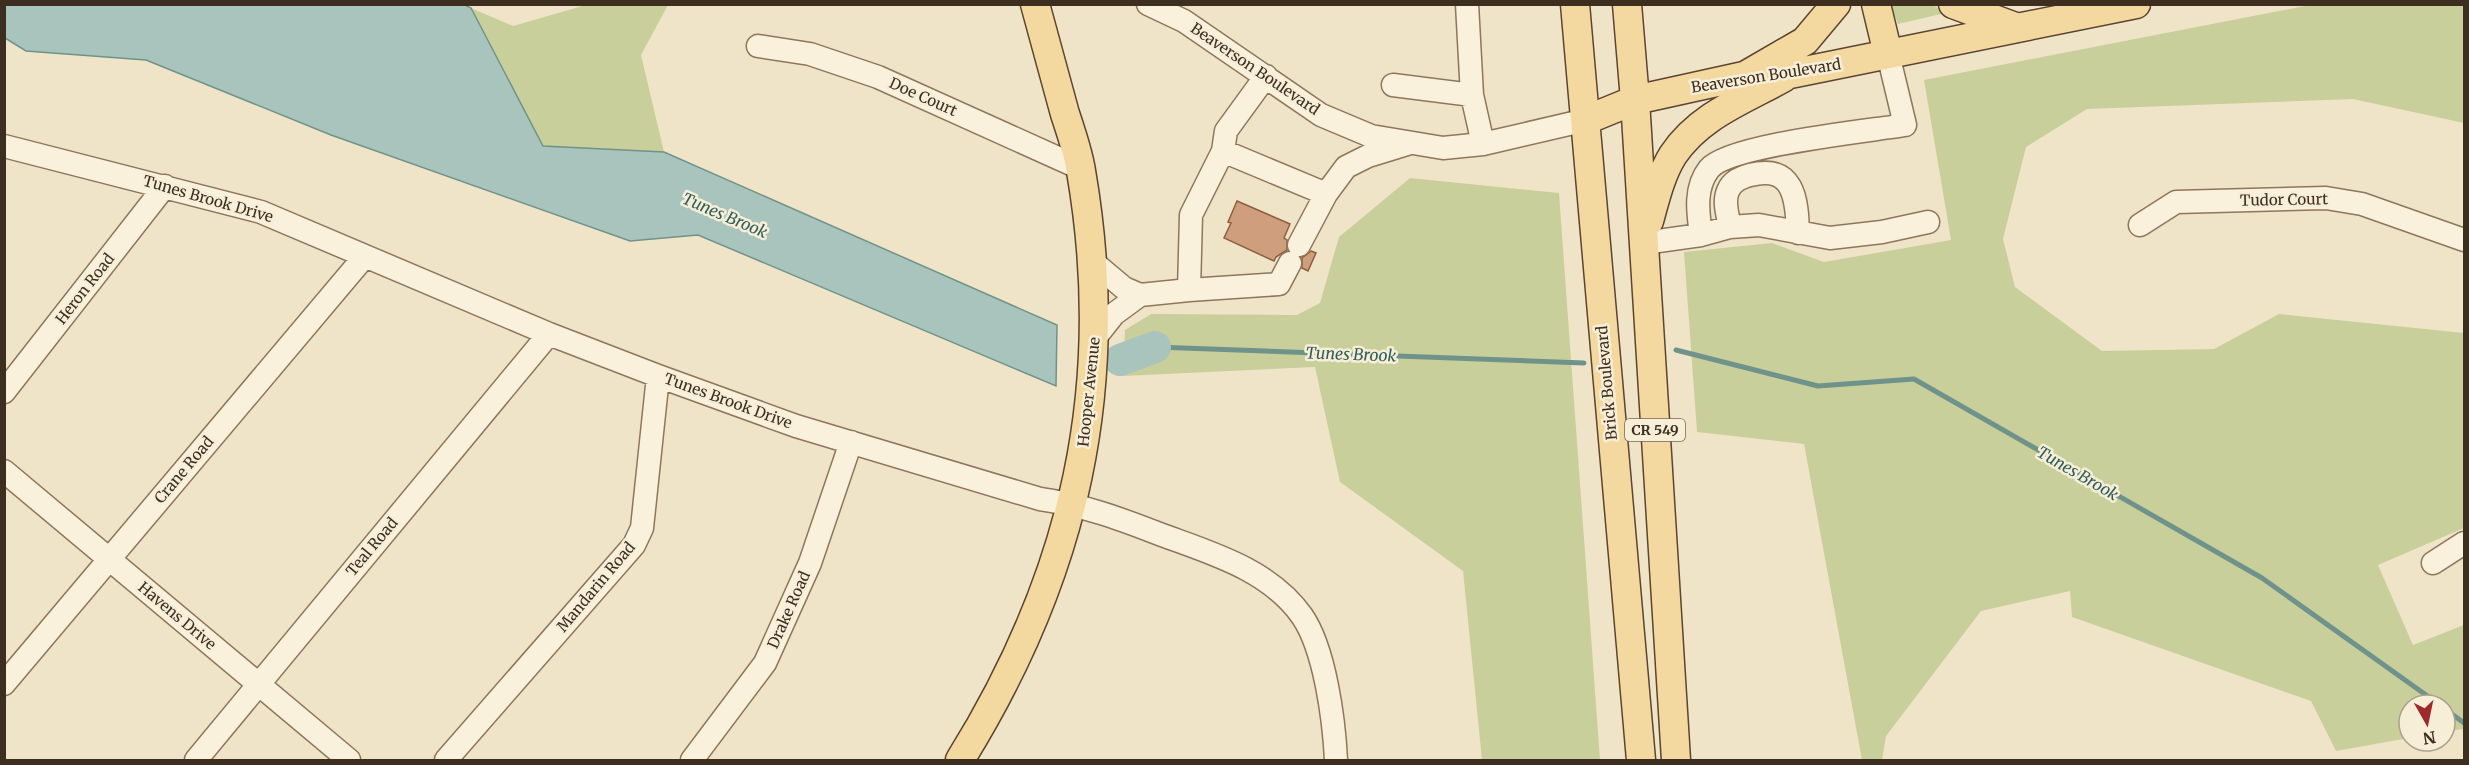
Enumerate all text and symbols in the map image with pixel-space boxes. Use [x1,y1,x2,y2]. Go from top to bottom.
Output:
street label: Beaverson Boulevard [1187,18,1323,119]
street label: Beaverson Boulevard [1690,54,1842,97]
street label: Doe Court [886,73,960,120]
street label: Tunes Brook Drive [141,171,276,226]
water label: Tunes Brook [679,188,771,242]
street label: Tudor Court [2240,189,2328,210]
street label: Heron Road [51,250,118,328]
street label: Brick Boulevard [1592,325,1621,441]
street label: Hooper Avenue [1073,336,1104,448]
water label: Tunes Brook [1305,342,1397,366]
street label: Tunes Brook Drive [662,369,795,433]
road number: CR 549 [1625,419,1685,441]
street label: Crane Road [150,432,217,507]
water label: Tunes Brook [2034,442,2122,504]
street label: Teal Road [342,514,402,580]
street label: Mandarin Road [552,538,639,636]
street label: Drake Road [763,568,814,652]
street label: Havens Drive [135,578,220,654]
north arrow [2397,693,2457,753]
text: N [2421,727,2437,749]

